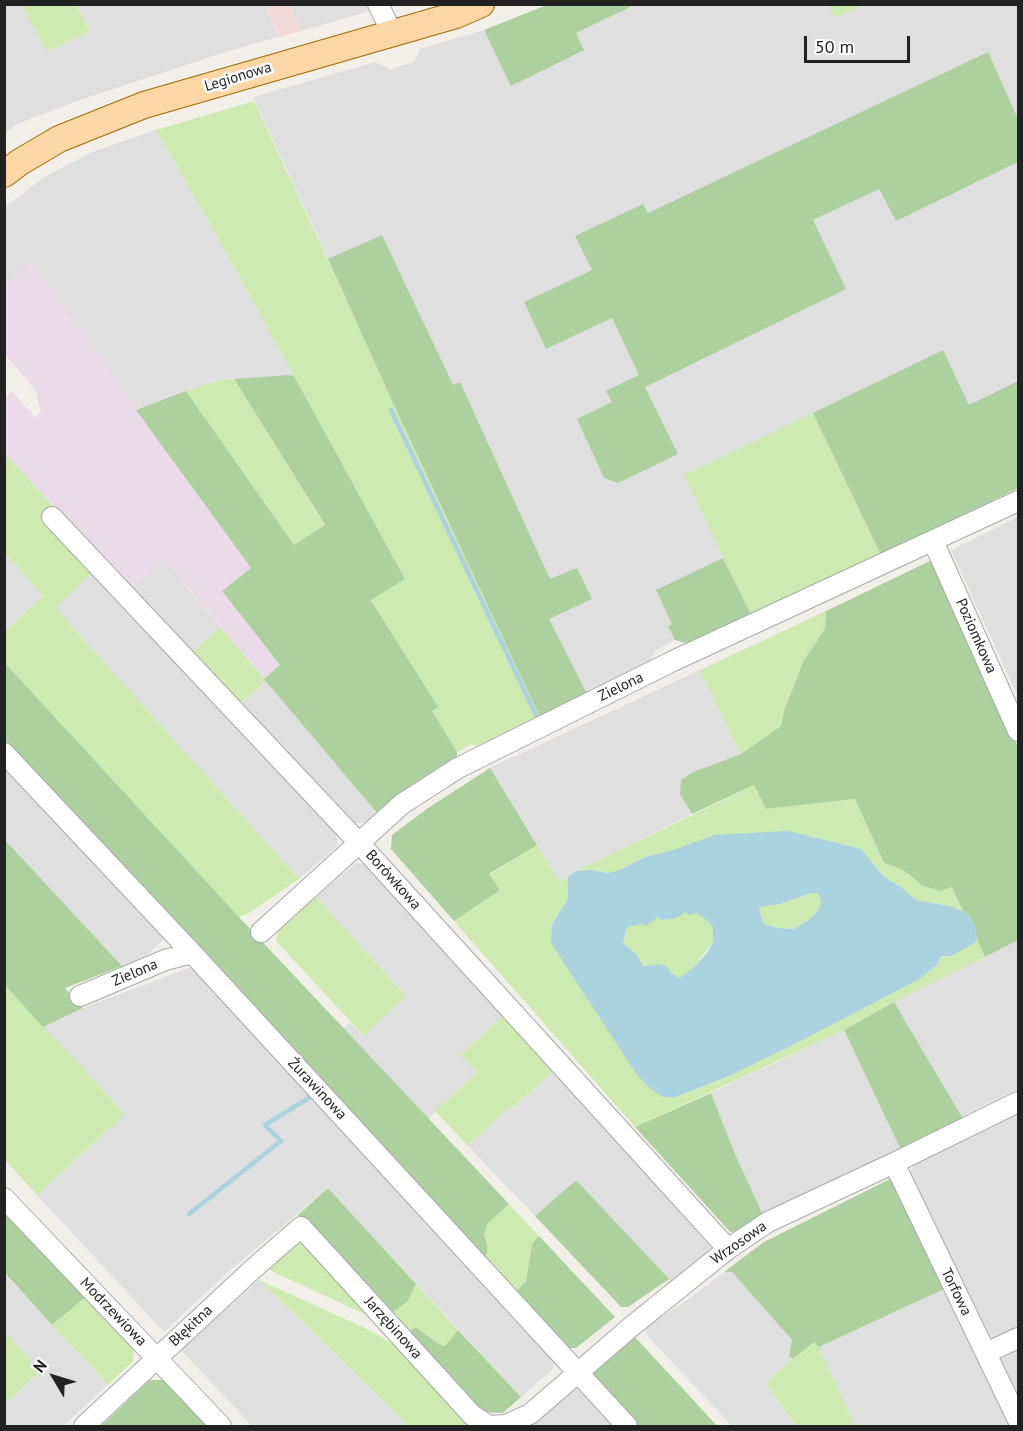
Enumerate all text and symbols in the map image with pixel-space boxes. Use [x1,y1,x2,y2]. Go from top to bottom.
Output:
scale bar [807,24,914,62]
text: 50 m [815,35,854,58]
street label: Legionowa [202,58,274,96]
street label: Poziomkowa [952,596,1000,676]
street label: Zielona [596,668,646,706]
street label: Borówkowa [362,846,424,914]
street label: Zielona [109,955,161,991]
street label: Żurawinowa [284,1054,350,1124]
street label: Wrzosowa [708,1217,770,1269]
street label: Torfowa [937,1265,975,1319]
street label: Modrzewiowa [76,1274,150,1350]
street label: Jarzębinowa [360,1293,426,1363]
street label: Błękitna [166,1301,216,1351]
north arrow [24,1347,84,1407]
text: N [29,1356,51,1376]

